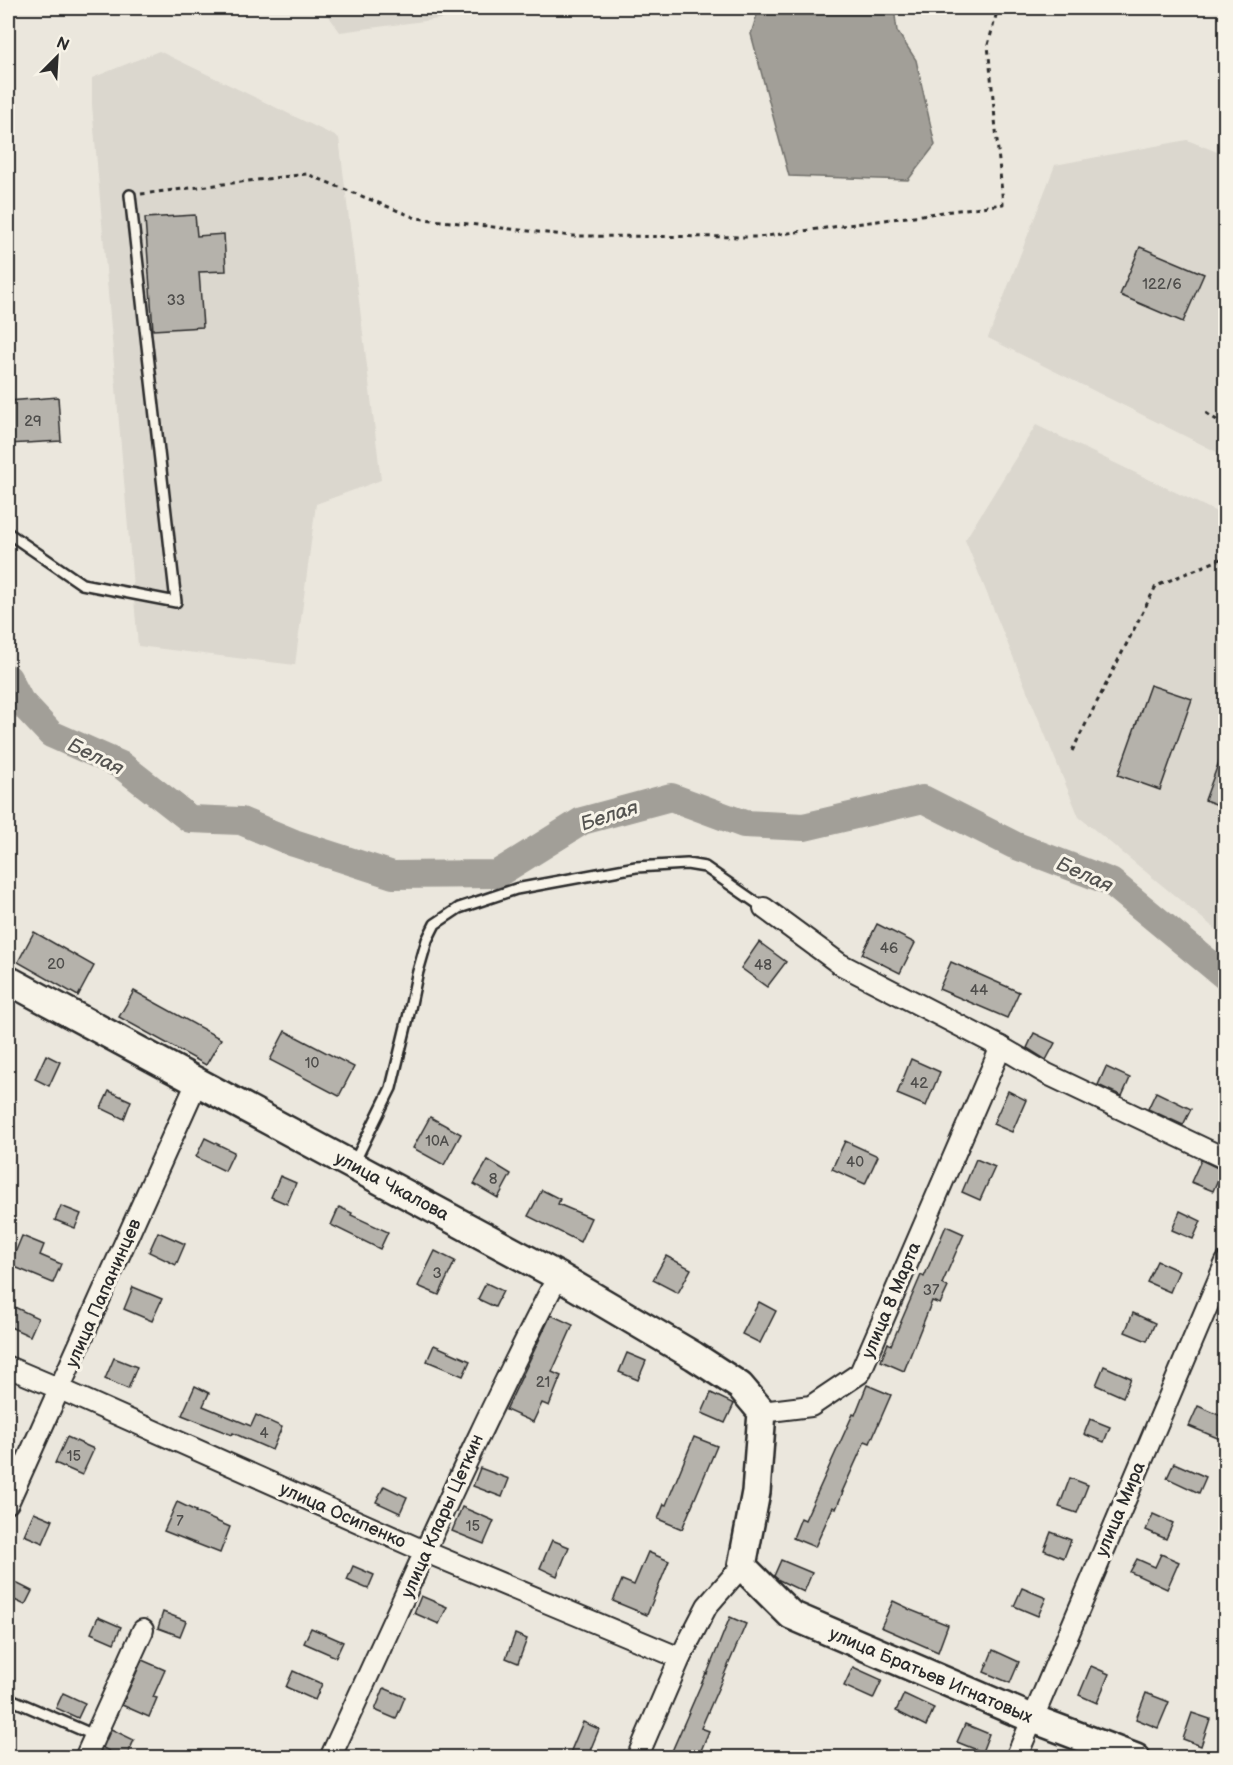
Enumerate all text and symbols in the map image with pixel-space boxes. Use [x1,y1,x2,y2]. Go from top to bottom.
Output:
north arrow [27,27,87,87]
text: N [53,34,72,56]
house number: 122/6 [1142,275,1182,294]
house number: 33 [167,291,185,310]
house number: 29 [24,412,42,431]
water label: Белая [64,733,127,781]
water label: Белая [577,795,641,837]
water label: Белая [1053,852,1117,898]
house number: 46 [880,939,898,958]
house number: 20 [47,955,65,974]
house number: 48 [754,956,772,975]
house number: 44 [970,981,988,1000]
house number: 10 [305,1054,319,1073]
house number: 42 [910,1074,928,1093]
house number: 10А [425,1132,450,1151]
street label: улица Чкалова [331,1148,453,1226]
house number: 40 [846,1153,864,1172]
house number: 8 [489,1170,498,1189]
street label: улица Папанинцев [61,1215,146,1371]
street label: улица 8 Марта [858,1239,926,1361]
house number: 3 [432,1264,442,1283]
house number: 37 [923,1281,940,1300]
house number: 21 [536,1373,550,1392]
house number: 4 [259,1424,269,1443]
street label: улица Клары Цеткин [397,1431,488,1601]
house number: 15 [67,1447,81,1466]
street label: улица Мира [1091,1458,1150,1560]
street label: улица Осипенко [276,1478,409,1553]
house number: 7 [176,1512,184,1531]
house number: 15 [466,1517,480,1536]
street label: улица Братьев Игнатовых [826,1623,1036,1728]

